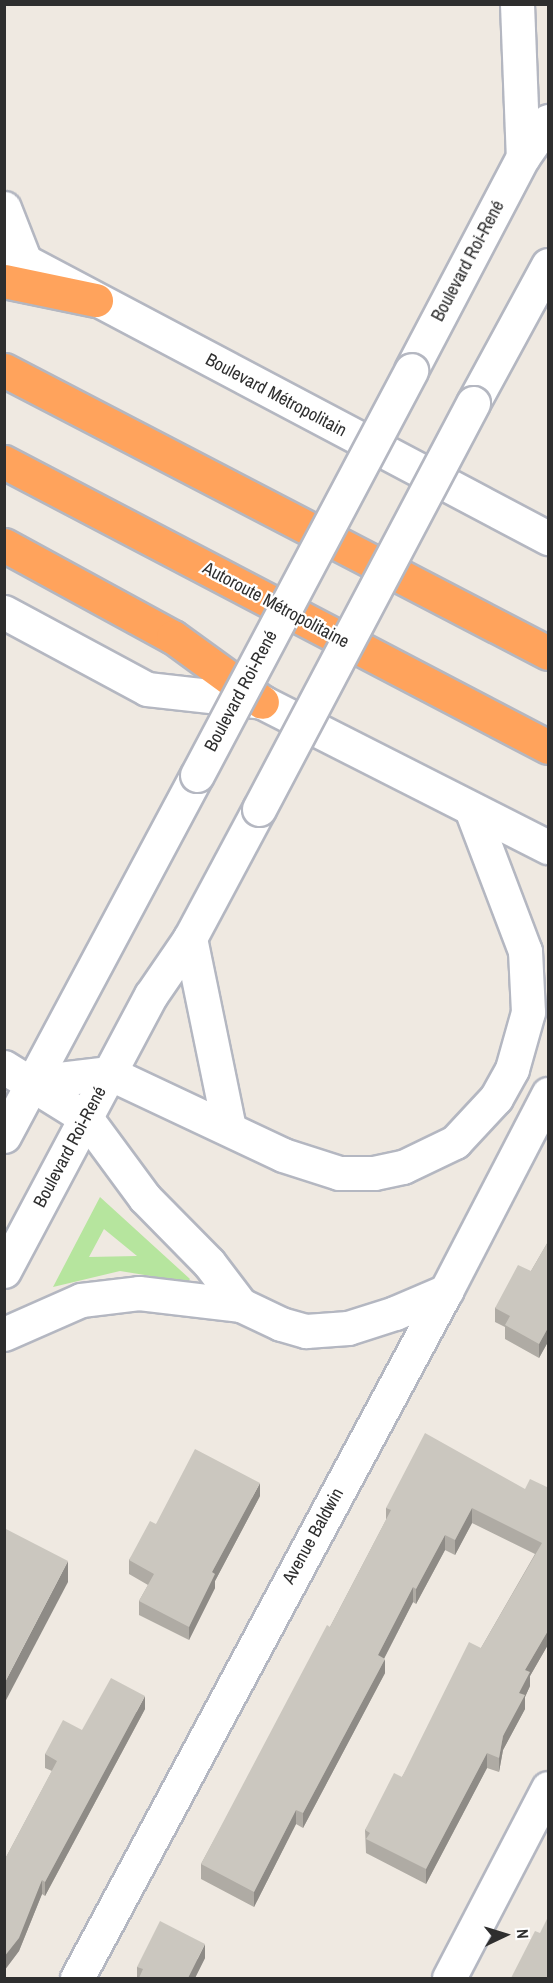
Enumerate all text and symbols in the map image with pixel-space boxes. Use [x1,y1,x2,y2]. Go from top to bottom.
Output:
street label: Boulevard Roi-René [427,197,509,325]
street label: Boulevard Métropolitain [202,349,350,441]
street label: Autoroute Métropolitaine [199,557,353,653]
street label: Boulevard Roi-René [200,627,282,755]
street label: Boulevard Roi-René [29,1083,111,1211]
street label: Avenue Baldwin [278,1484,348,1588]
north arrow [475,1905,535,1965]
text: N [512,1928,534,1939]

